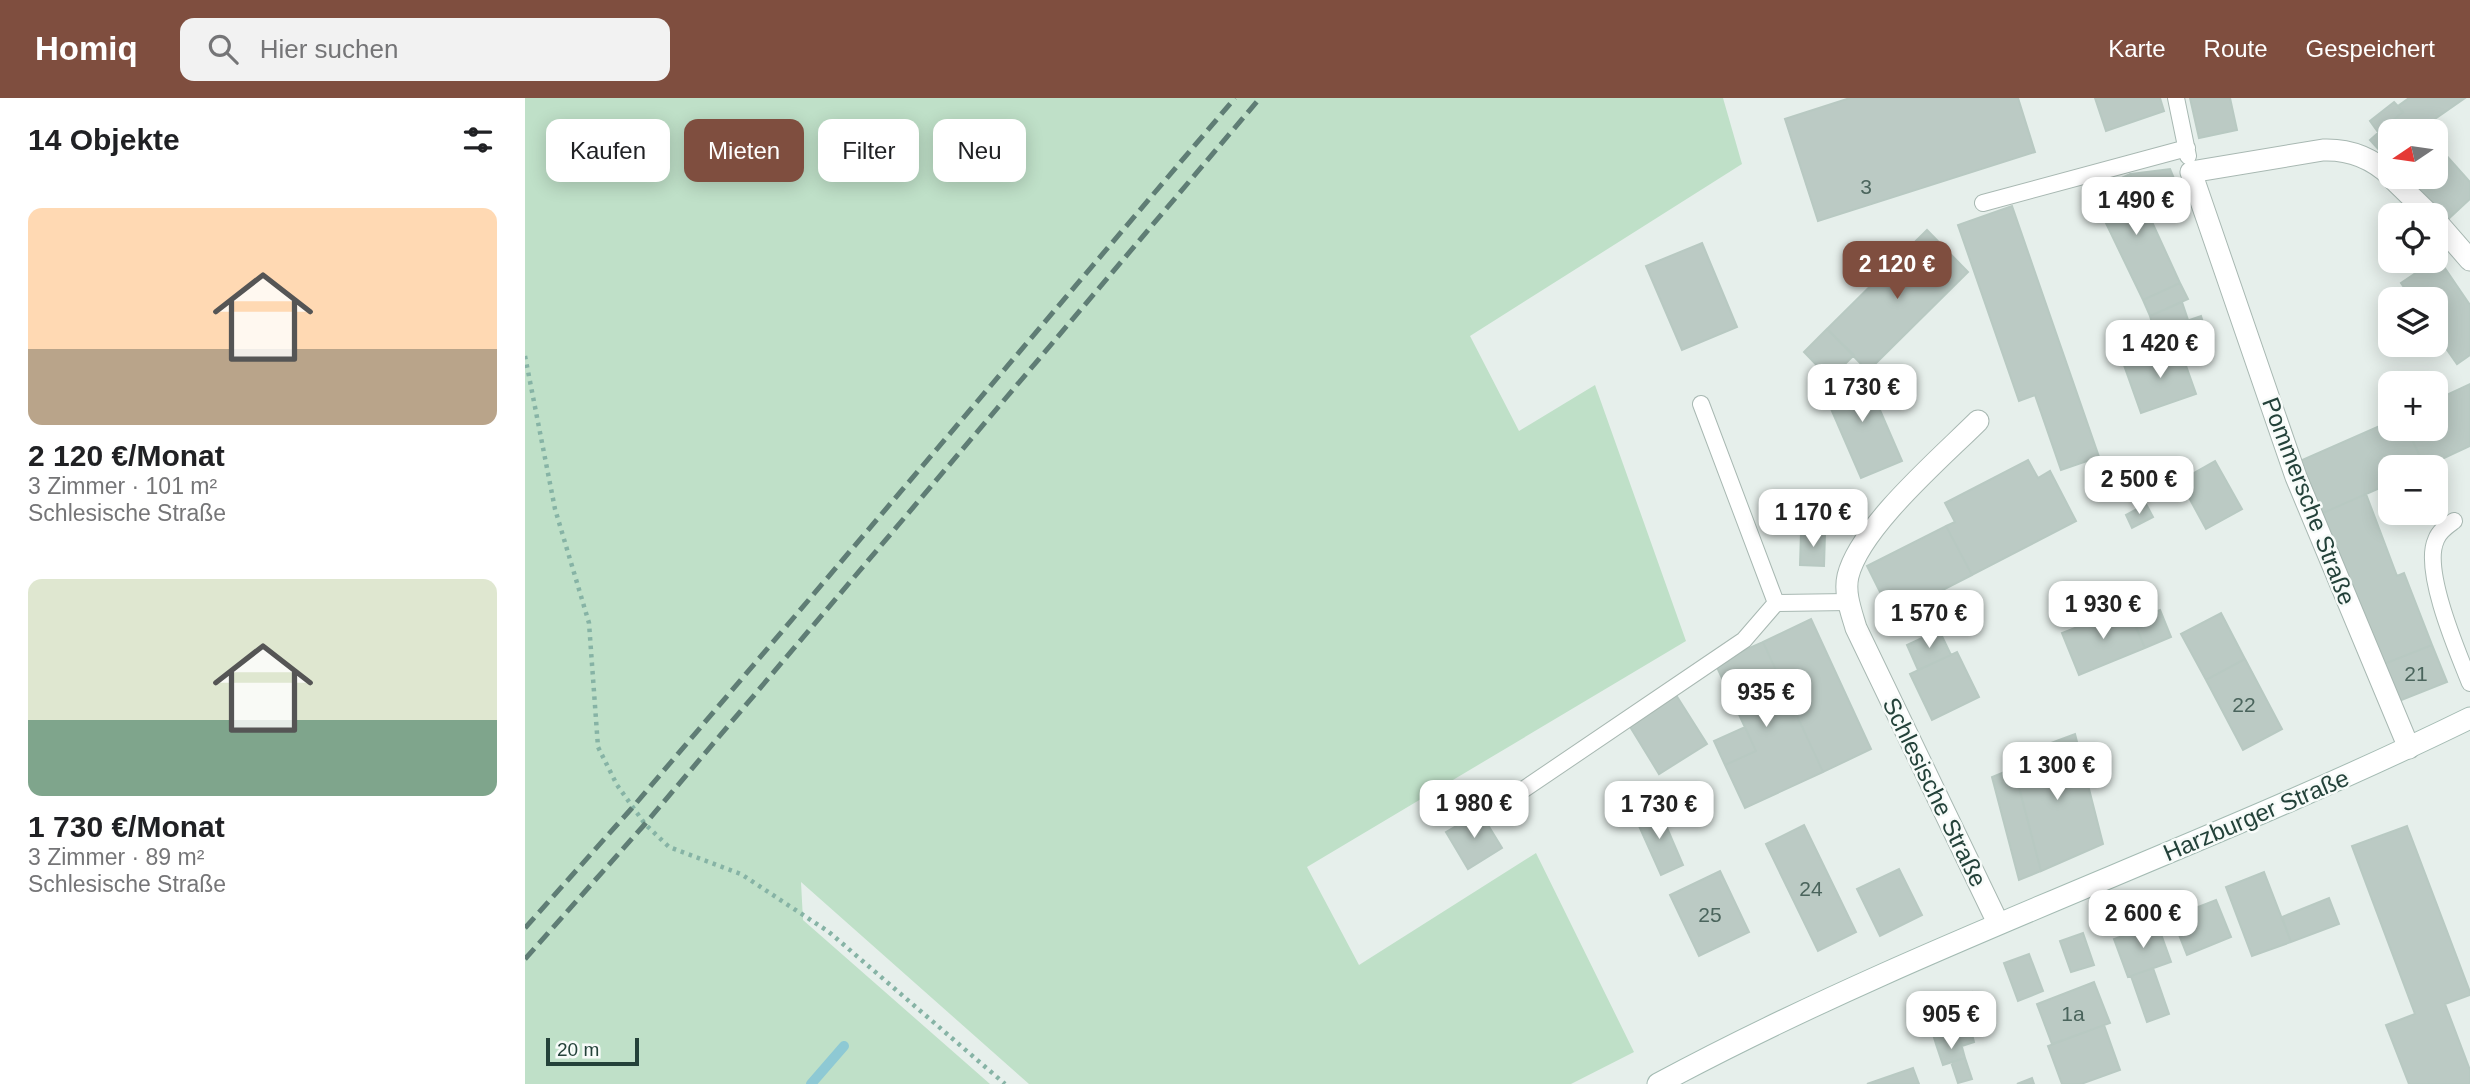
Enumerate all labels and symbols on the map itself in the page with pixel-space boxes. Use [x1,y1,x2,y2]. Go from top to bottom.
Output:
north arrow [2378,119,2448,189]
house number: 3 [1860,175,1872,198]
pin: 1 490 € [2071,178,2201,237]
pin: 2 120 € [1832,242,1962,301]
pin: 1 420 € [2095,320,2225,380]
pin: 1 730 € [1797,364,1927,424]
street label: Pommersche Straße [2257,393,2361,609]
pin: 2 500 € [2074,456,2204,516]
pin: 1 170 € [1748,490,1878,549]
pin: 1 930 € [2038,582,2168,641]
pin: 1 570 € [1864,590,1994,650]
house number: 21 [2404,662,2428,685]
pin: 935 € [1717,670,1815,729]
street label: Schlesische Straße [1878,693,1992,891]
house number: 22 [2232,693,2256,716]
pin: 1 300 € [1992,742,2122,802]
street label: Harzburger Straße [2159,764,2353,866]
pin: 1 980 € [1409,780,1539,840]
pin: 1 730 € [1594,782,1724,841]
house number: 24 [1799,877,1823,900]
pin: 2 600 € [2078,890,2208,950]
house number: 25 [1698,903,1722,926]
pin: 905 € [1902,992,2000,1051]
house number: 1a [2061,1002,2085,1025]
scale bar [546,1035,639,1067]

